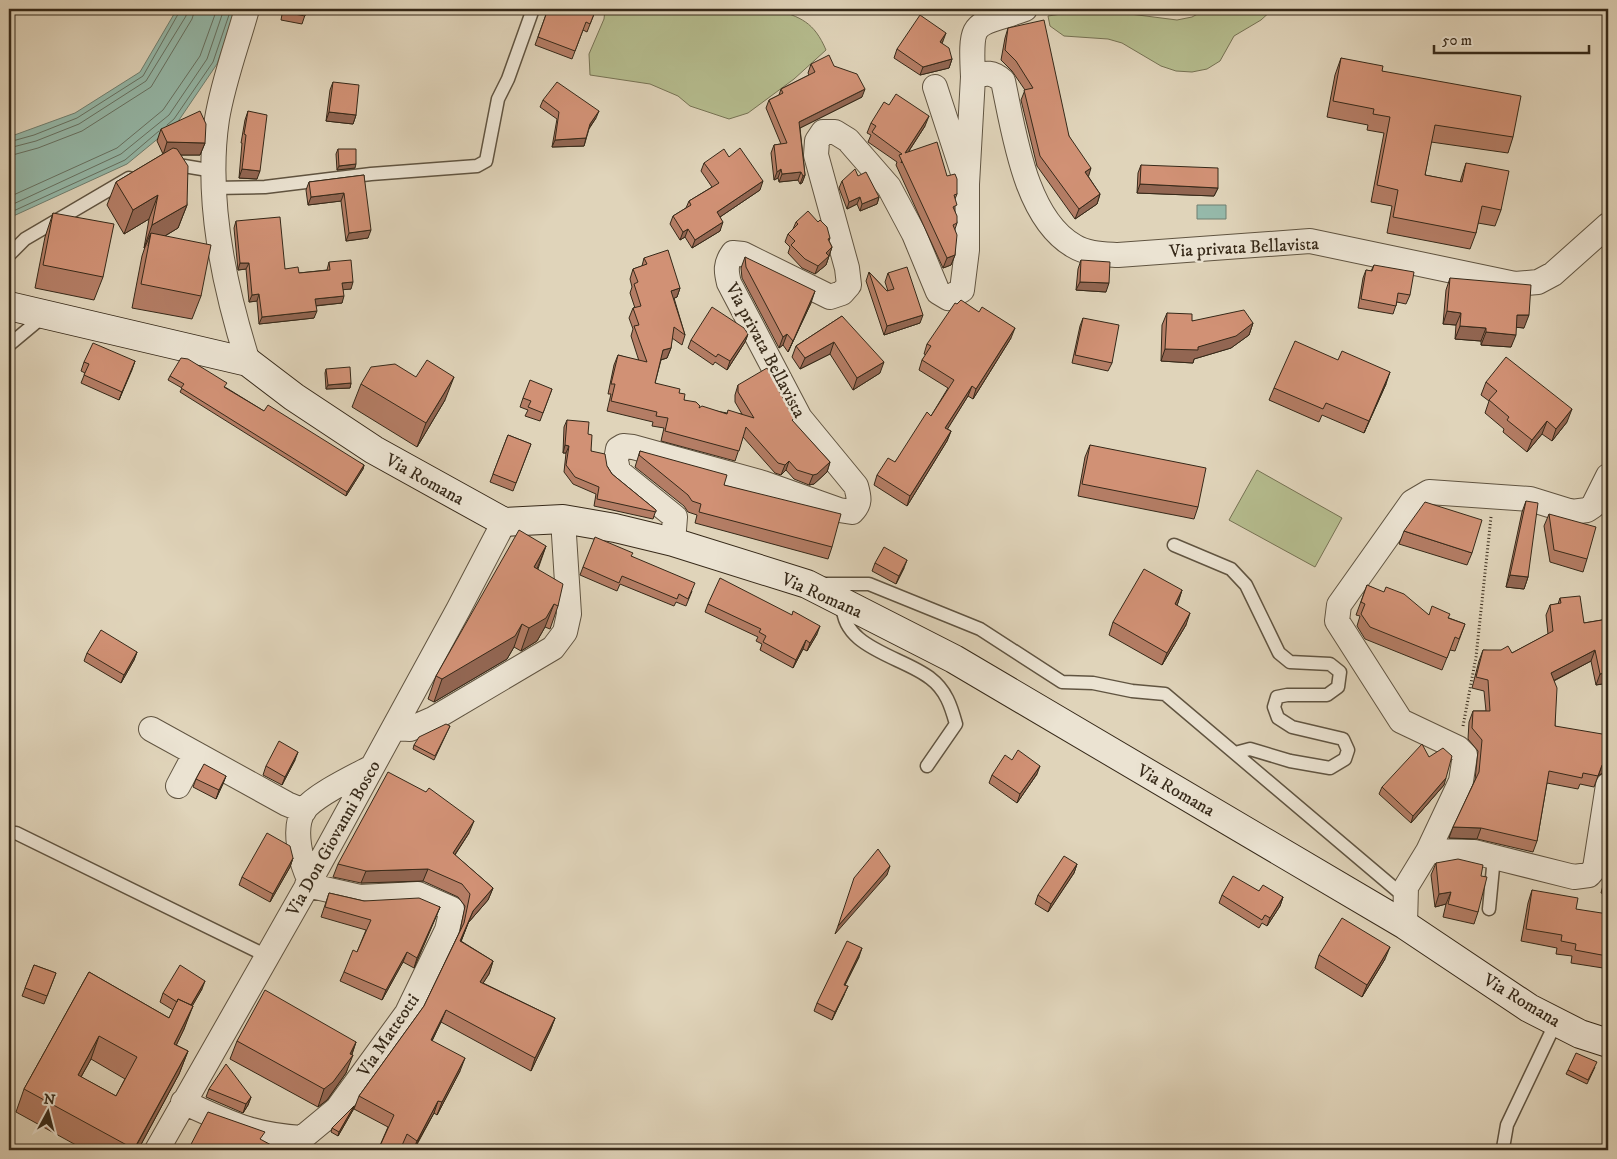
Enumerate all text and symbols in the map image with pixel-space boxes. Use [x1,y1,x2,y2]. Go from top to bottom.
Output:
scale bar [1434,22,1590,54]
text: 50 m [1442,31,1472,50]
street label: Via privata Bellavista [1168,233,1320,263]
street label: Via privata Bellavista [720,278,810,422]
street label: Via Romana [381,449,468,511]
street label: Via Romana [777,568,866,624]
street label: Via Don Giovanni Bosco [282,757,386,921]
street label: Via Romana [1132,759,1219,822]
street label: Via Romana [1478,969,1564,1033]
street label: Via Matteotti [352,990,425,1082]
north arrow [22,1086,72,1136]
text: N [43,1090,57,1110]

